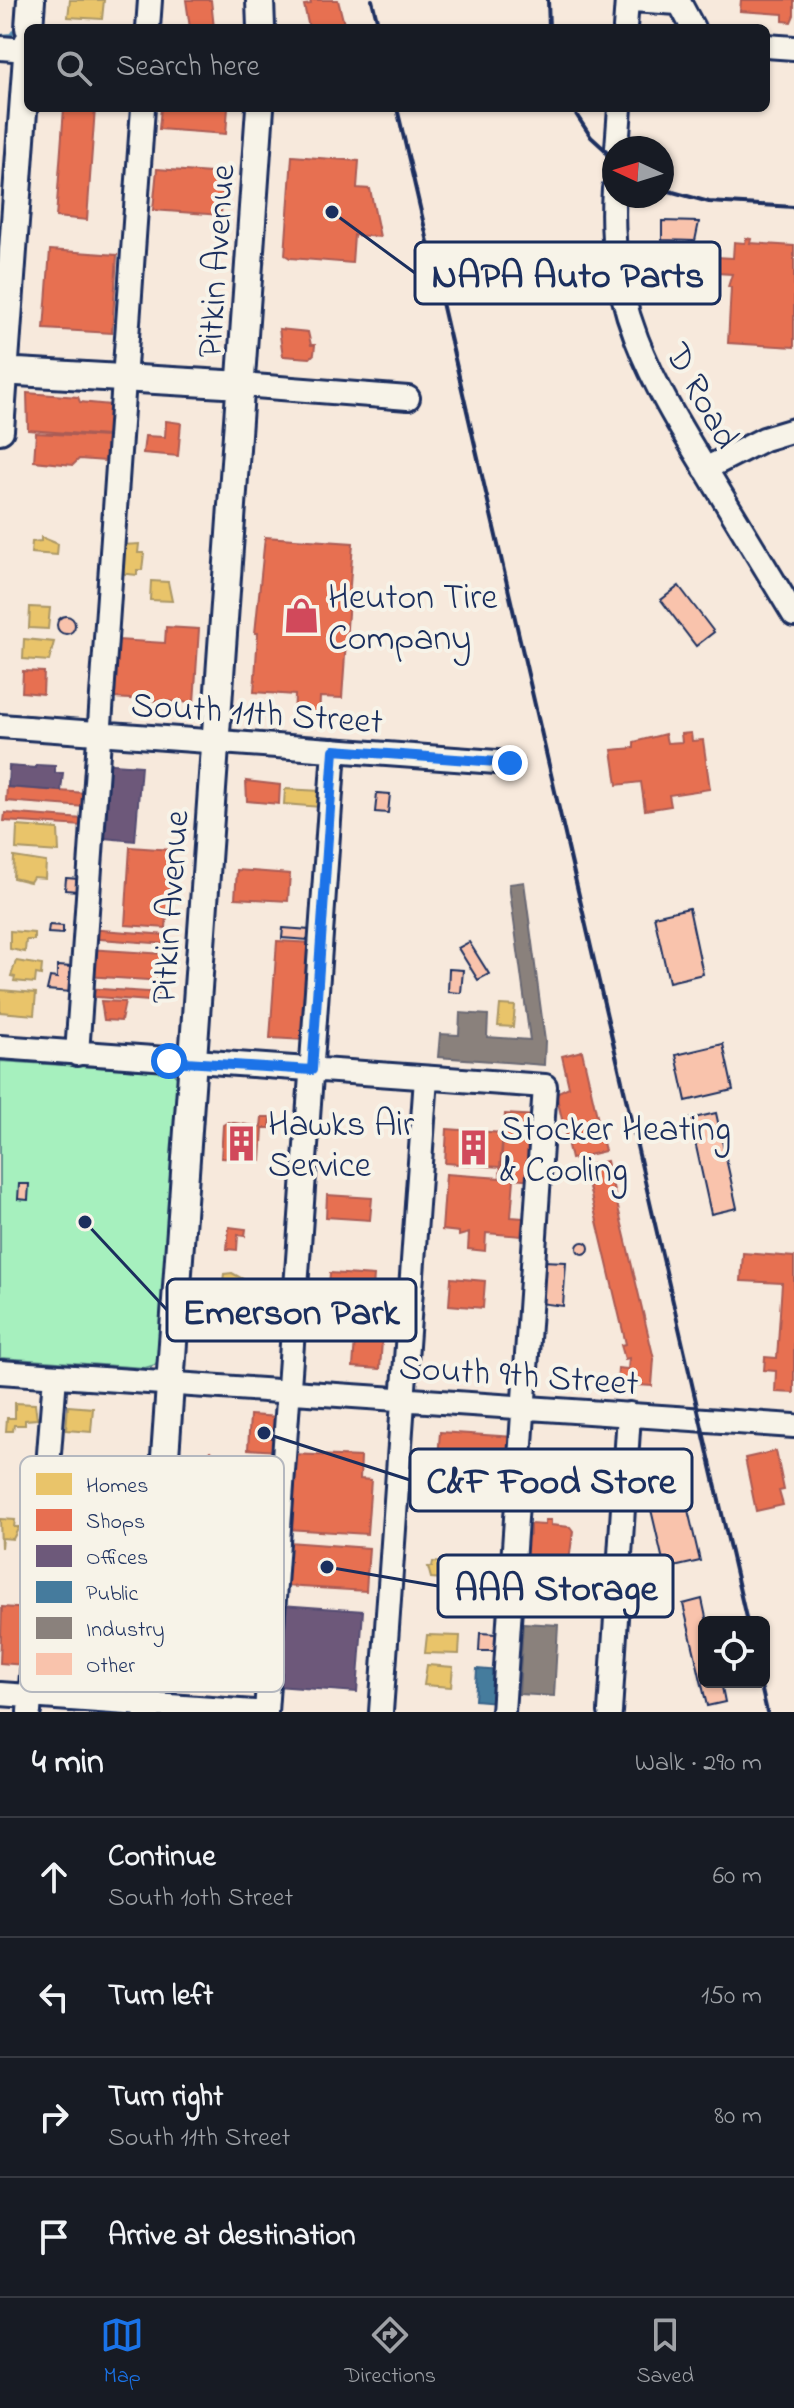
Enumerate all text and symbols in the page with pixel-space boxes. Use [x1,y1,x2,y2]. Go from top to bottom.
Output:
search box [24,24,770,112]
icon: search [52,46,96,90]
text: Search here [116,46,260,90]
north arrow [602,136,674,208]
street label: Pitkin Avenue [185,162,252,360]
callout: NAPA Auto Parts [415,242,720,304]
text: NAPA Auto Parts [432,250,704,306]
street label: D Road [649,334,751,460]
place label: Heuton Tire Company [328,573,498,667]
shop icon: Heuton Tire Company [283,597,321,635]
street label: South 11th Street [129,680,384,751]
route end [492,745,528,781]
street label: Pitkin Avenue [139,808,206,1006]
route start [151,1043,187,1079]
place label: Hawks Air Service [268,1100,415,1194]
place label: Stocker Heating & Cooling [500,1105,731,1199]
building icon: Hawks Air Service [223,1124,261,1162]
building icon: Stocker Heating & Cooling [455,1129,493,1167]
callout: Emerson Park [167,1279,416,1341]
text: Emerson Park [182,1287,401,1343]
street label: South 9th Street [397,1343,640,1412]
callout: C&F Food Store [410,1449,692,1511]
legend [20,1456,284,1692]
text: C&F Food Store [426,1456,677,1512]
text: Homes [86,1471,148,1503]
text: Shops [86,1507,145,1539]
text: Offices [86,1543,148,1575]
callout: AAA Storage [438,1555,673,1617]
text: AAA Storage [454,1563,659,1619]
text: Public [86,1579,139,1611]
text: Industry [86,1615,165,1648]
map controls [698,1616,770,1688]
button: locate [698,1616,770,1688]
text: Other [86,1651,135,1683]
text: 4 min [32,1739,104,1789]
text: Walk · 290 m [635,1745,762,1783]
text: Continue [108,1836,216,1880]
icon: ahead [32,1855,76,1899]
text: 60 m [713,1858,762,1896]
text: South 10th Street [108,1880,293,1918]
icon: left [32,1975,76,2019]
text: Turn left [108,1975,213,2019]
text: 150 m [701,1978,762,2016]
text: Turn right [108,2076,223,2120]
icon: right [32,2095,76,2139]
text: 80 m [714,2098,762,2136]
text: South 11th Street [108,2120,290,2158]
icon: arrive [32,2215,76,2259]
text: Arrive at destination [108,2215,356,2259]
tab: Map [100,2313,144,2393]
tab: Directions [345,2313,436,2393]
tab: Saved [636,2313,694,2393]

